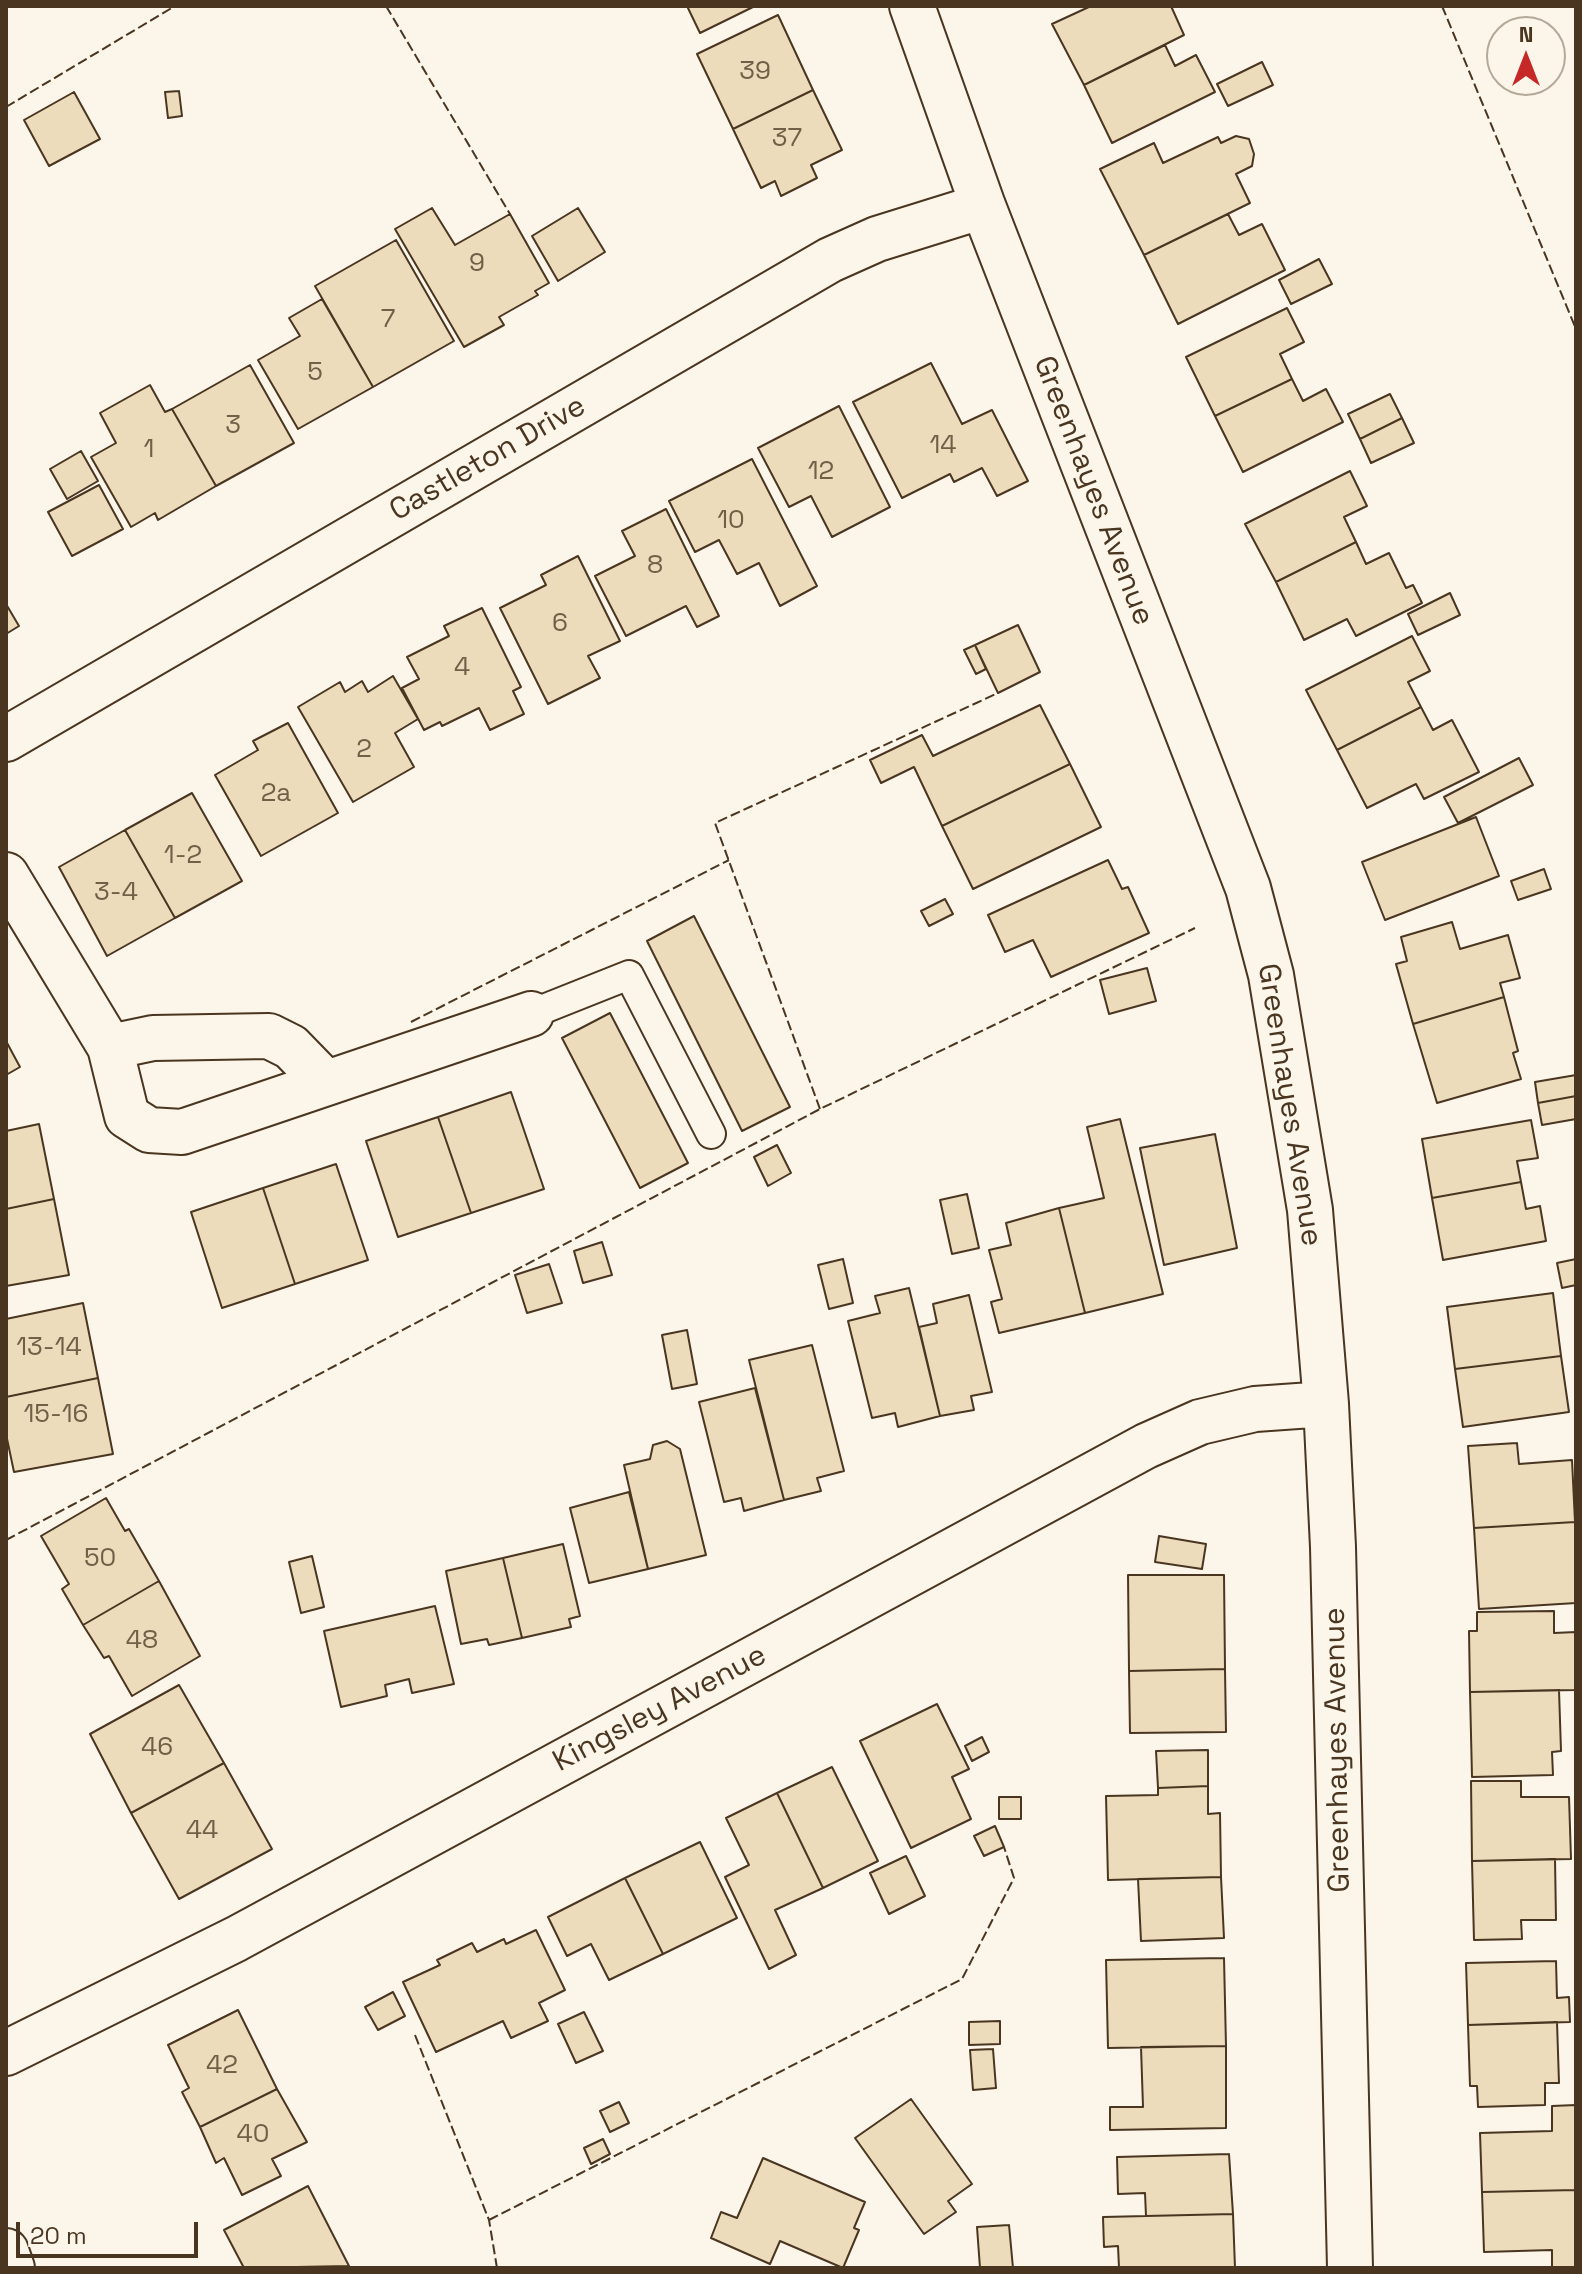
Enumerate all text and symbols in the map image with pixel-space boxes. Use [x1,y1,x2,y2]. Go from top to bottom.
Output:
north arrow [1486,16,1566,96]
text: N [1519,20,1533,48]
house number: 39 [739,56,771,88]
house number: 37 [772,123,802,155]
house number: 9 [469,248,485,280]
house number: 7 [381,304,395,336]
street label: Greenhayes Avenue [1025,351,1161,631]
house number: 5 [307,357,323,389]
street label: Castleton Drive [384,388,592,530]
house number: 3 [225,410,241,442]
house number: 14 [929,430,957,462]
house number: 1 [144,434,154,466]
house number: 12 [808,456,834,488]
house number: 10 [717,505,745,537]
house number: 8 [647,550,663,582]
house number: 6 [552,608,568,640]
house number: 4 [454,652,470,684]
house number: 2 [356,734,372,766]
house number: 2a [261,778,291,810]
house number: 1-2 [164,840,202,872]
house number: 3-4 [94,877,138,909]
street label: Greenhayes Avenue [1249,961,1329,1249]
house number: 13-14 [16,1332,82,1364]
house number: 15-16 [23,1399,89,1431]
house number: 50 [84,1543,116,1575]
street label: Greenhayes Avenue [1318,1607,1358,1893]
house number: 48 [126,1625,158,1657]
street label: Kingsley Avenue [547,1638,773,1780]
house number: 46 [141,1732,173,1764]
house number: 44 [186,1815,218,1847]
house number: 42 [206,2050,238,2082]
house number: 40 [237,2119,269,2151]
scale bar [20,2206,202,2256]
text: 20 m [30,2220,87,2251]

